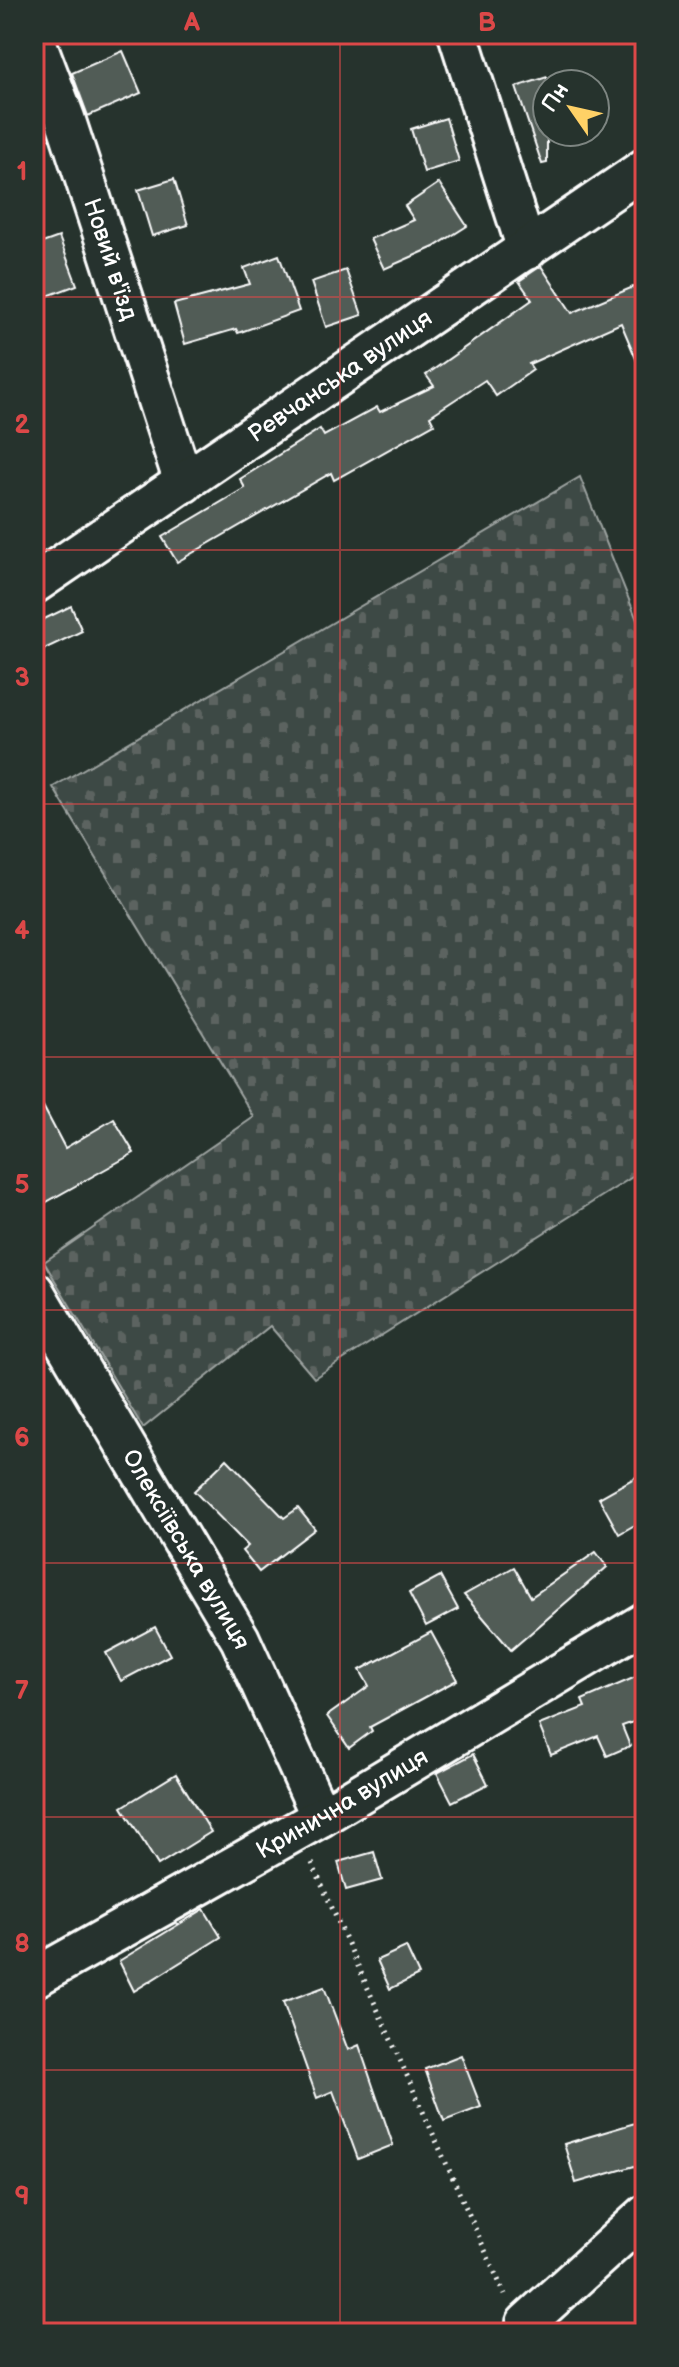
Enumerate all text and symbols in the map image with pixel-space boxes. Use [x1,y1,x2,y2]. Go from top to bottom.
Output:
text: A [183,8,200,39]
text: B [478,8,496,39]
north arrow [531,68,611,148]
text: Пн [536,78,575,117]
text: 1 [17,157,27,188]
street label: Новий в'їзд [78,194,144,324]
street label: Ревчанська вулиця [242,303,437,449]
text: 2 [14,410,30,441]
text: 3 [14,663,30,694]
text: 4 [14,916,30,947]
text: 5 [14,1170,30,1201]
text: 6 [14,1423,30,1454]
street label: Олексіївська вулиця [116,1444,257,1654]
text: 7 [15,1676,29,1707]
street label: Кринична вулиця [251,1742,433,1865]
text: 8 [14,1929,30,1960]
text: 9 [14,2182,30,2213]

